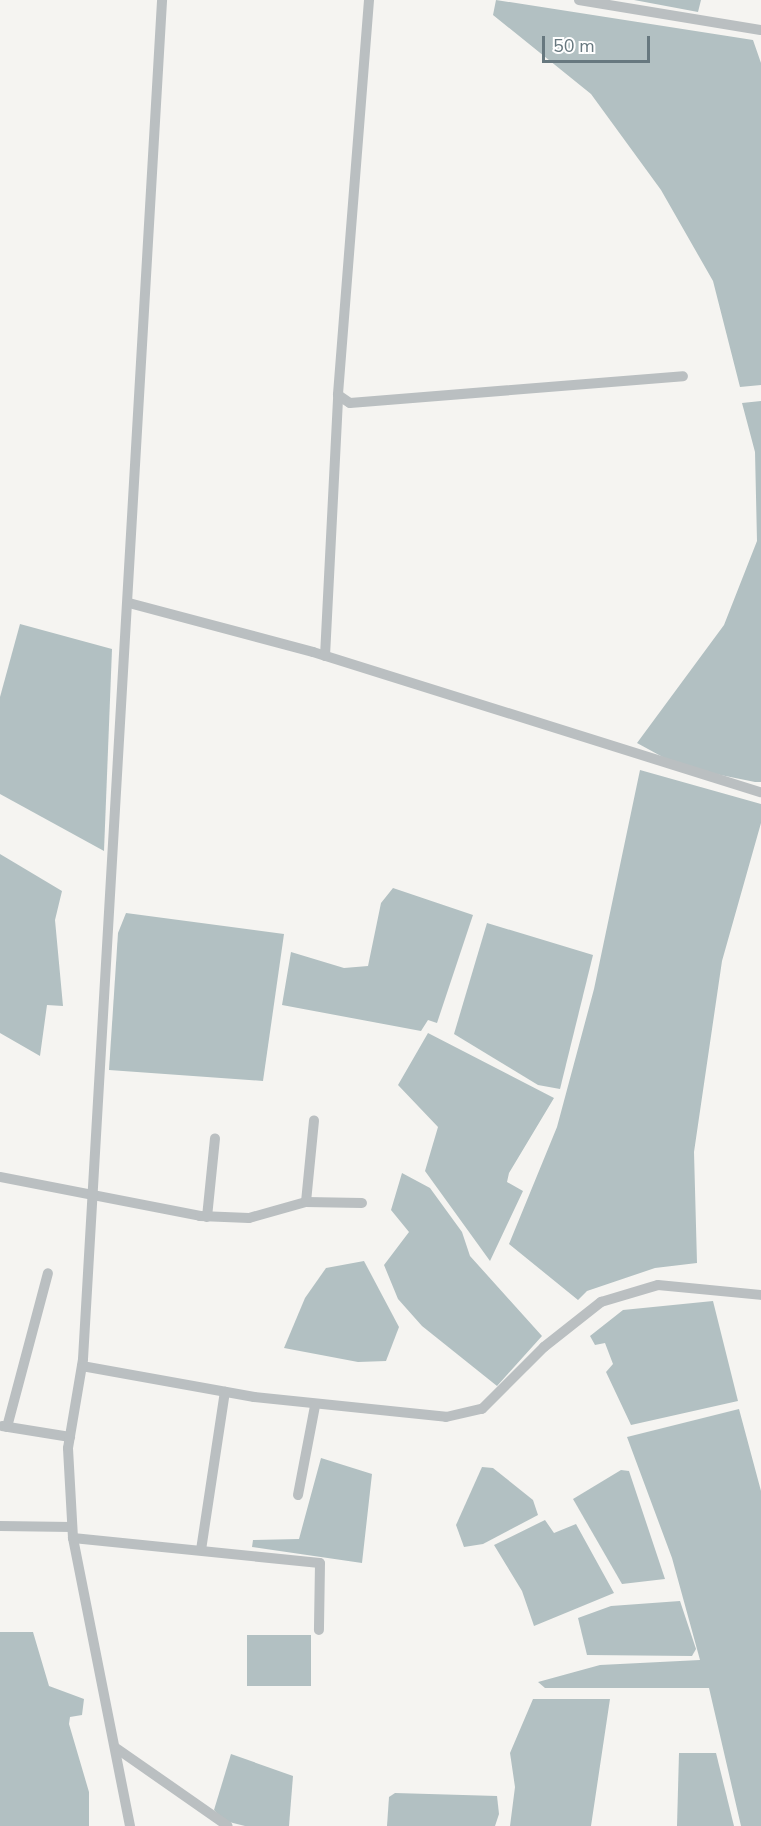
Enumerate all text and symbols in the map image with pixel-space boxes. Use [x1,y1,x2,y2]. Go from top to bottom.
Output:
scale bar [545,24,653,62]
text: 50 m [553,34,595,58]

